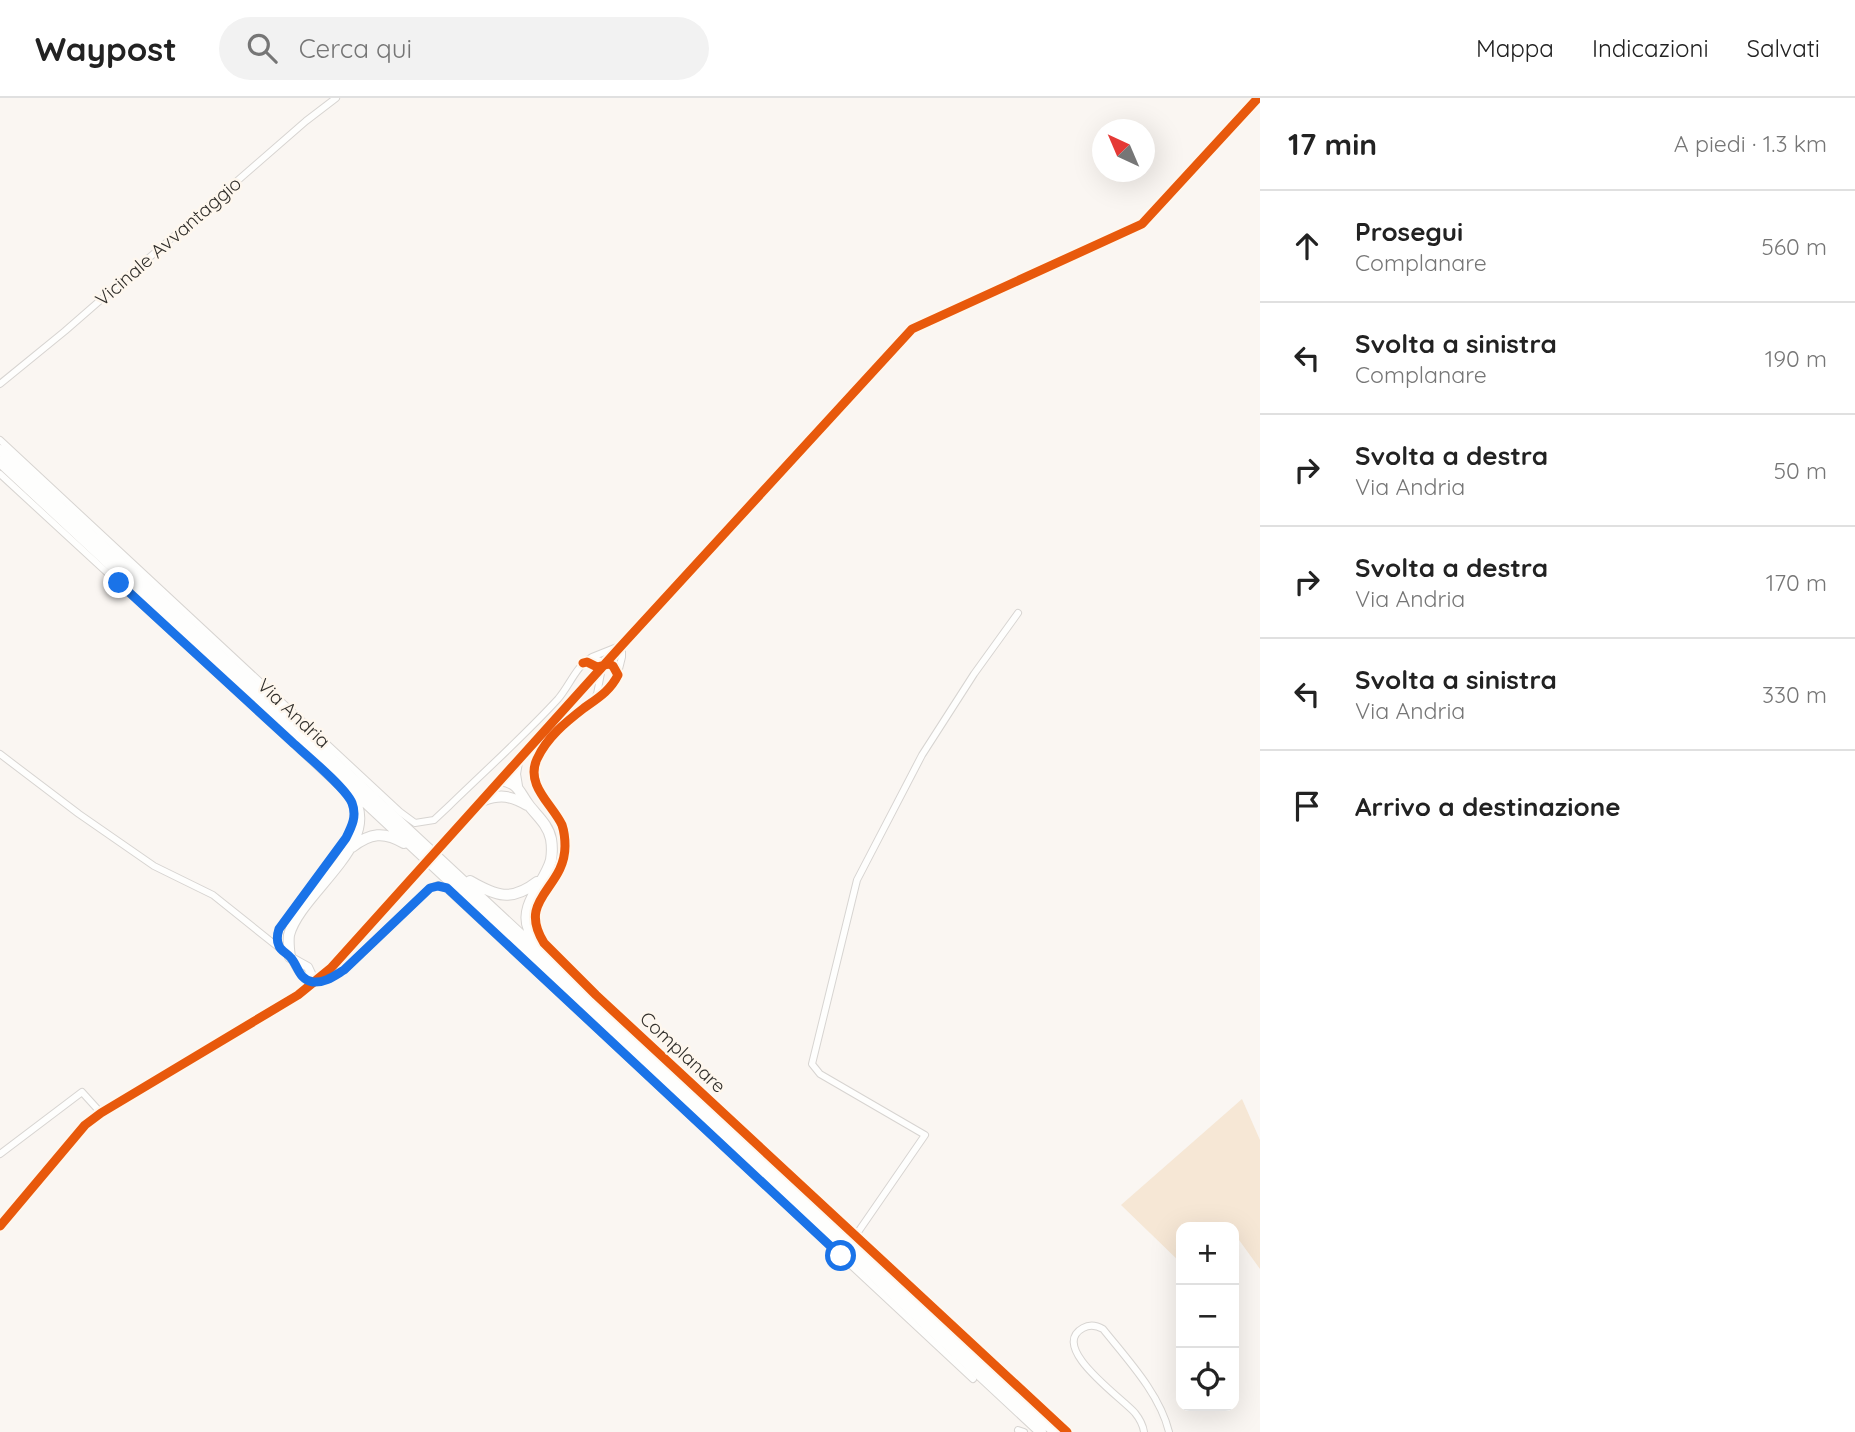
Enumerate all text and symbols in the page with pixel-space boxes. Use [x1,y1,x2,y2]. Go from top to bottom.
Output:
search box [219,17,709,80]
text: Waypost [35,28,177,69]
icon: search [243,29,281,67]
text: Cerca qui [299,32,412,65]
text: Mappa [1476,33,1554,63]
text: Indicazioni [1592,33,1709,63]
text: Salvati [1747,33,1820,63]
north arrow [1092,119,1155,182]
text: 17 min [1288,125,1377,163]
text: A piedi · 1.3 km [1674,129,1827,158]
street label: Vicinale Avvantaggio [90,171,246,311]
text: Prosegui [1355,215,1463,248]
icon: ahead [1288,227,1326,265]
text: 560 m [1761,232,1827,261]
text: Complanare [1355,248,1487,277]
text: Svolta a sinistra [1355,327,1557,360]
icon: left [1288,339,1326,377]
text: 190 m [1765,344,1827,373]
text: Complanare [1355,360,1487,389]
text: Svolta a destra [1355,439,1548,472]
icon: right [1288,451,1326,489]
text: 50 m [1774,456,1827,485]
text: Via Andria [1355,472,1465,501]
text: Svolta a destra [1355,551,1548,584]
icon: right [1288,563,1326,601]
route end [103,567,134,598]
text: 170 m [1766,568,1827,597]
text: Via Andria [1355,584,1465,613]
text: Svolta a sinistra [1355,663,1557,696]
street label: Via Andria [253,673,335,753]
icon: left [1288,675,1326,713]
text: 330 m [1762,680,1827,709]
text: Via Andria [1355,696,1465,725]
icon: arrive [1288,787,1326,825]
text: Arrivo a destinazione [1355,790,1621,823]
street label: Complanare [635,1006,731,1098]
map controls [1176,1222,1239,1411]
button: + [1176,1222,1239,1285]
route start [825,1240,856,1271]
button: − [1176,1285,1239,1348]
button: locate [1176,1348,1239,1411]

